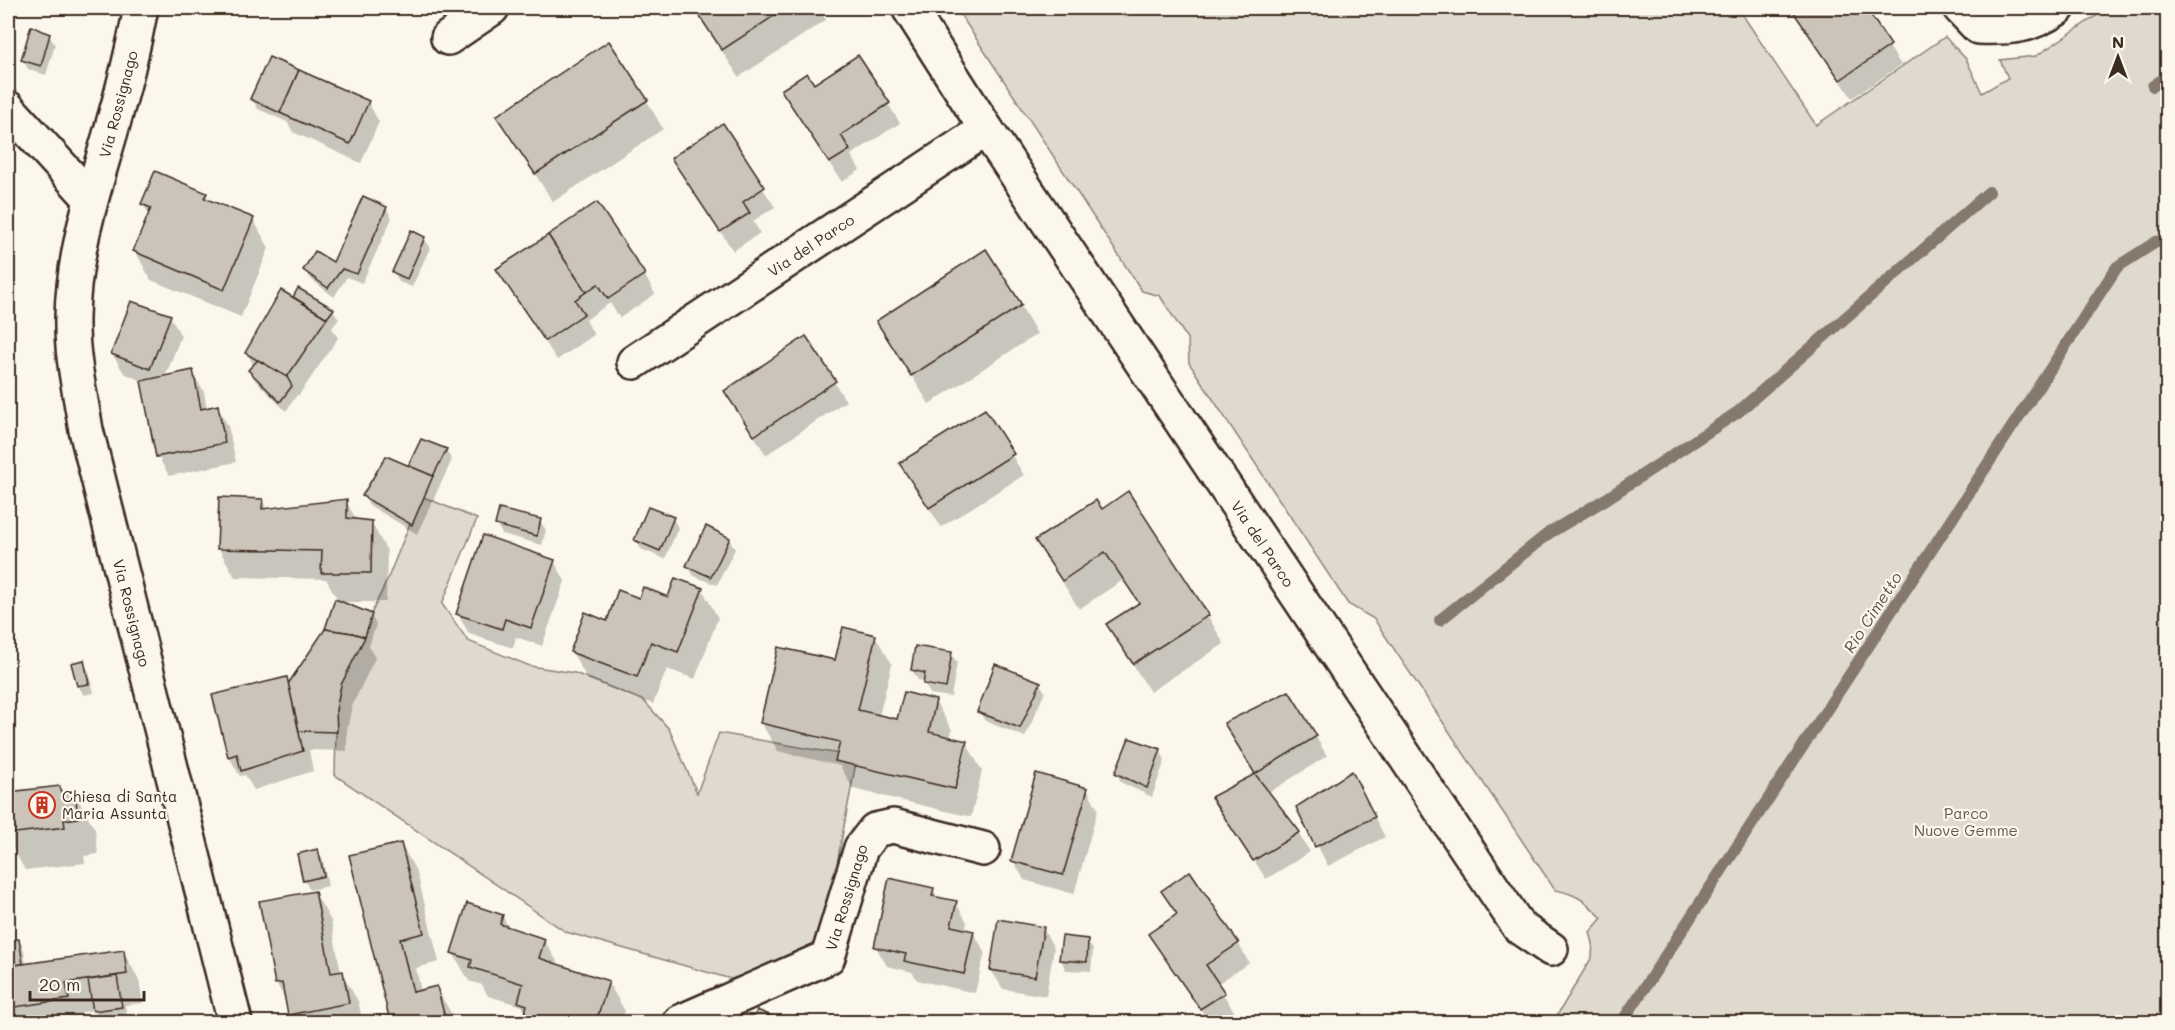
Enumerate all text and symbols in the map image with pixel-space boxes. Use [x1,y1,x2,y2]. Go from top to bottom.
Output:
north arrow [2088,27,2148,87]
text: N [2112,31,2124,52]
street label: Via Rossignago [94,48,142,160]
street label: Via del Parco [764,209,858,281]
street label: Via del Parco [1227,497,1299,591]
street label: Via Rossignago [109,557,155,669]
water label: Rio Cimetto [1838,567,1906,656]
place label: Chiesa di Santa Maria Assunta [62,786,177,823]
building icon: Chiesa di Santa Maria Assunta [27,790,57,820]
park label: Parco Nuove Gemme [1914,803,2018,840]
street label: Via Rossignago [821,842,872,953]
scale bar [30,964,144,1002]
text: 20 m [39,972,80,996]

